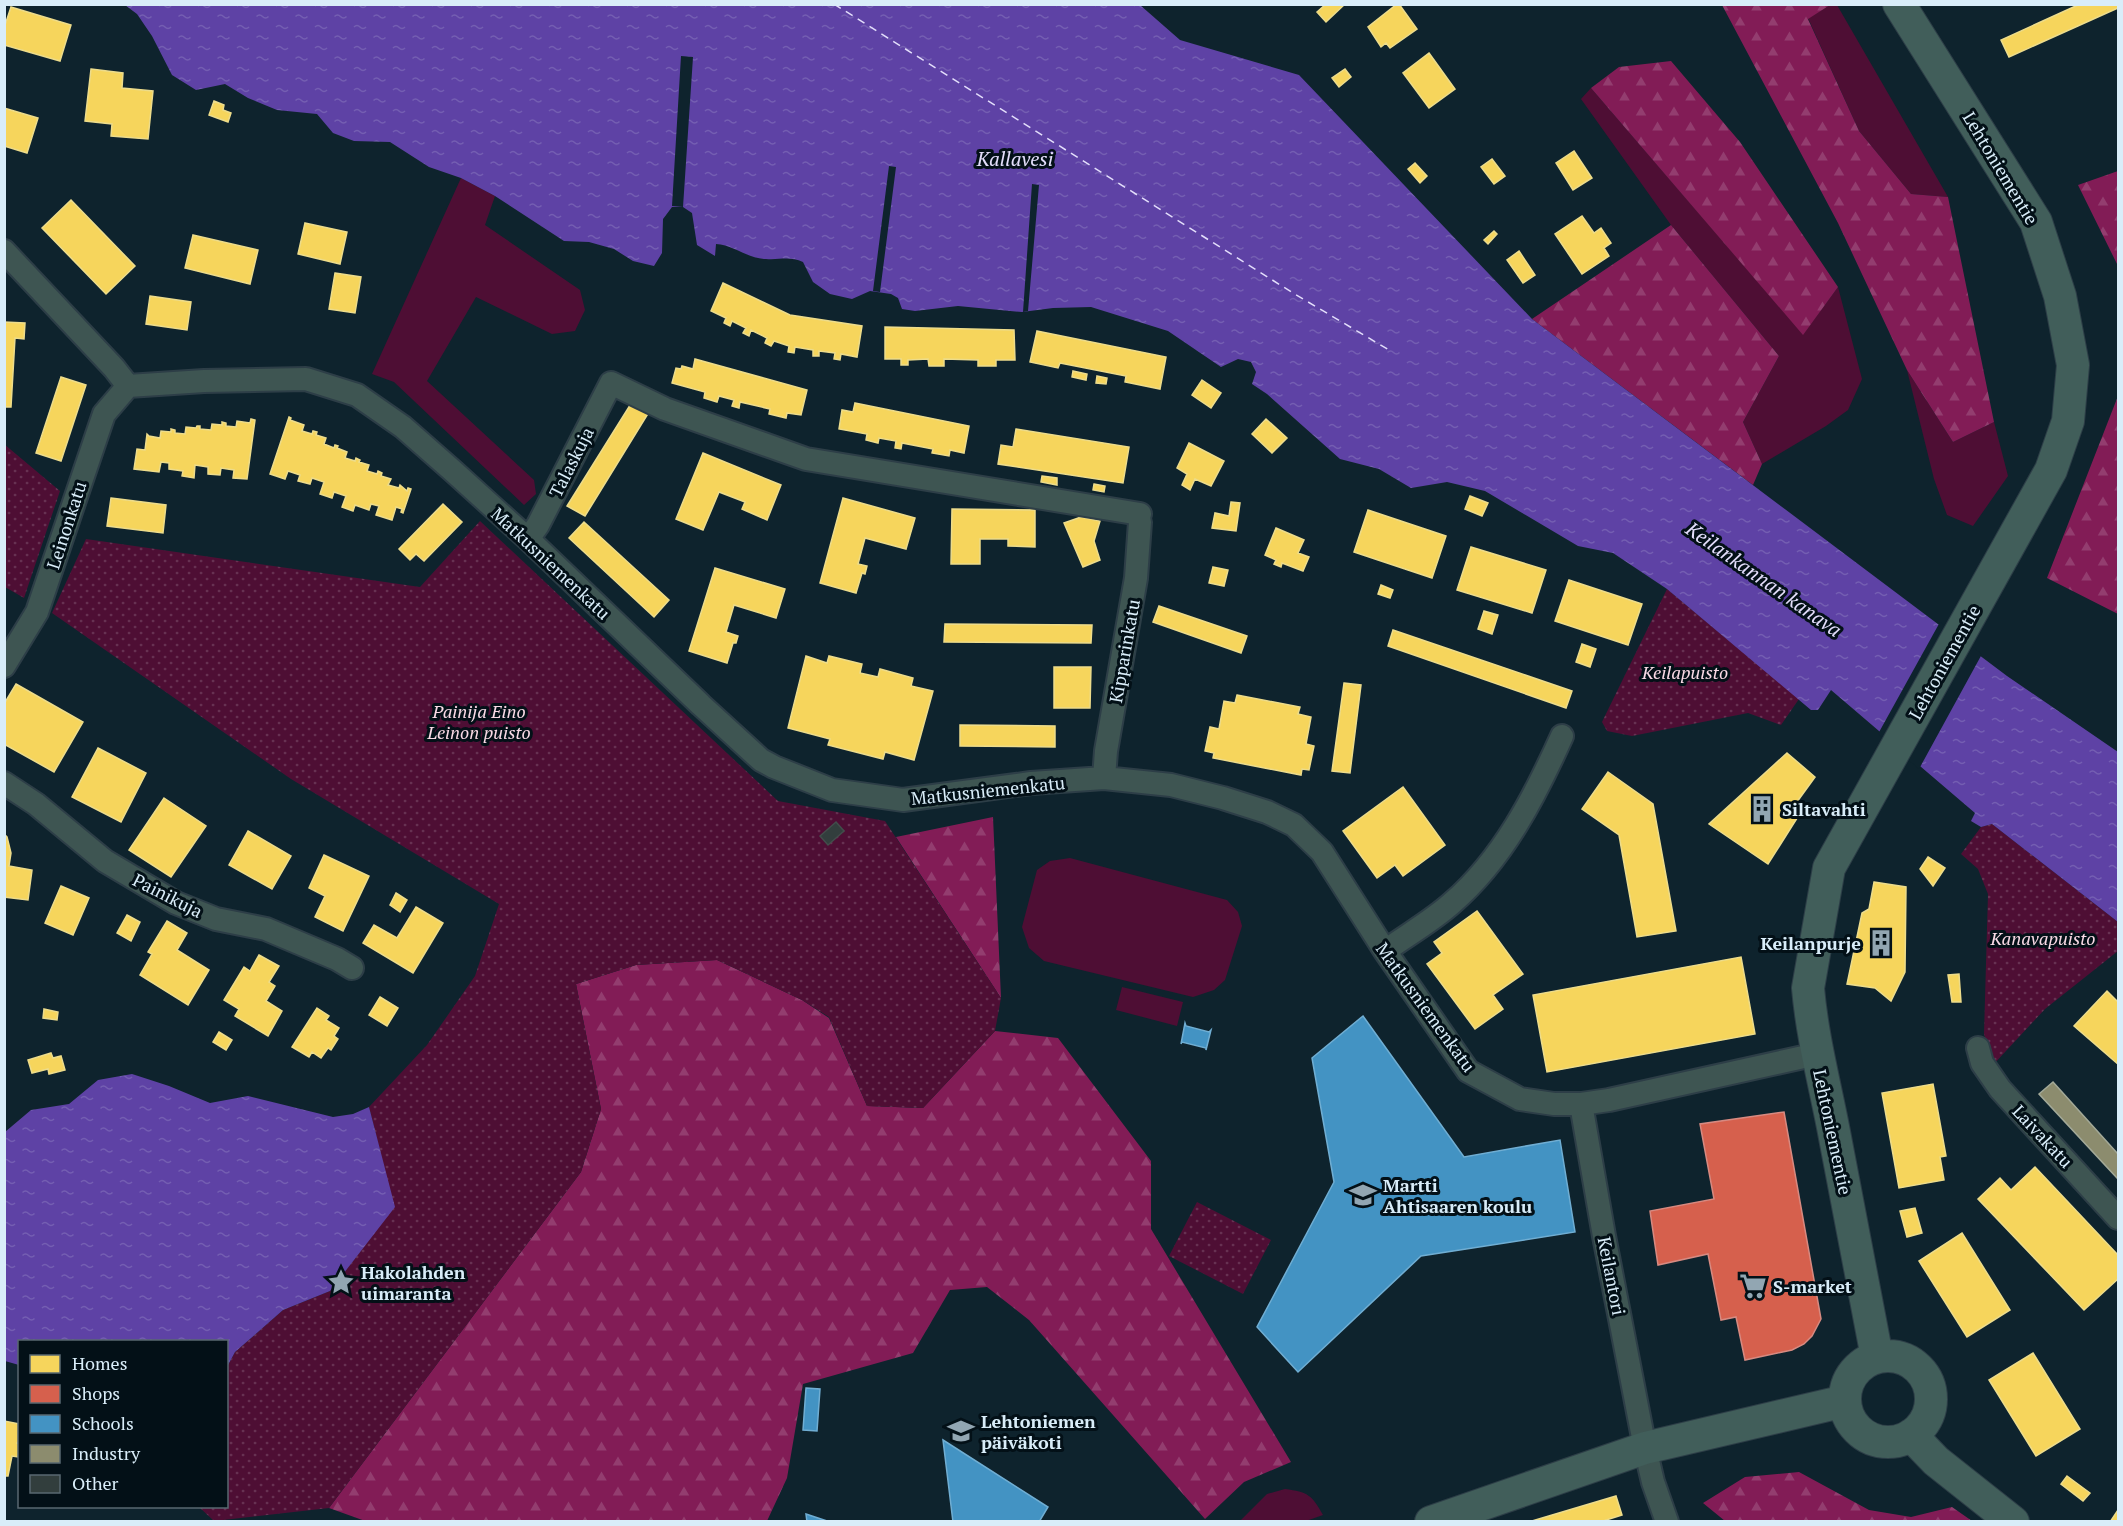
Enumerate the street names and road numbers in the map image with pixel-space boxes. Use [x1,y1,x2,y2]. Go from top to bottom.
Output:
street label: Lehtoniementie [1958,107,2044,229]
street label: Talaskuja [543,423,599,501]
street label: Leinonkatu [41,478,91,572]
street label: Matkusniemenkatu [486,501,616,625]
street label: Kipparinkatu [1103,597,1145,705]
street label: Lehtoniementie [1903,600,1985,724]
street label: Matkusniemenkatu [910,770,1066,810]
street label: Painikuja [129,867,207,923]
street label: Matkusniemenkatu [1371,937,1481,1077]
street label: Lehtoniementie [1808,1067,1858,1197]
street label: Laivakatu [2008,1099,2078,1173]
street label: Keilantori [1593,1235,1631,1317]

